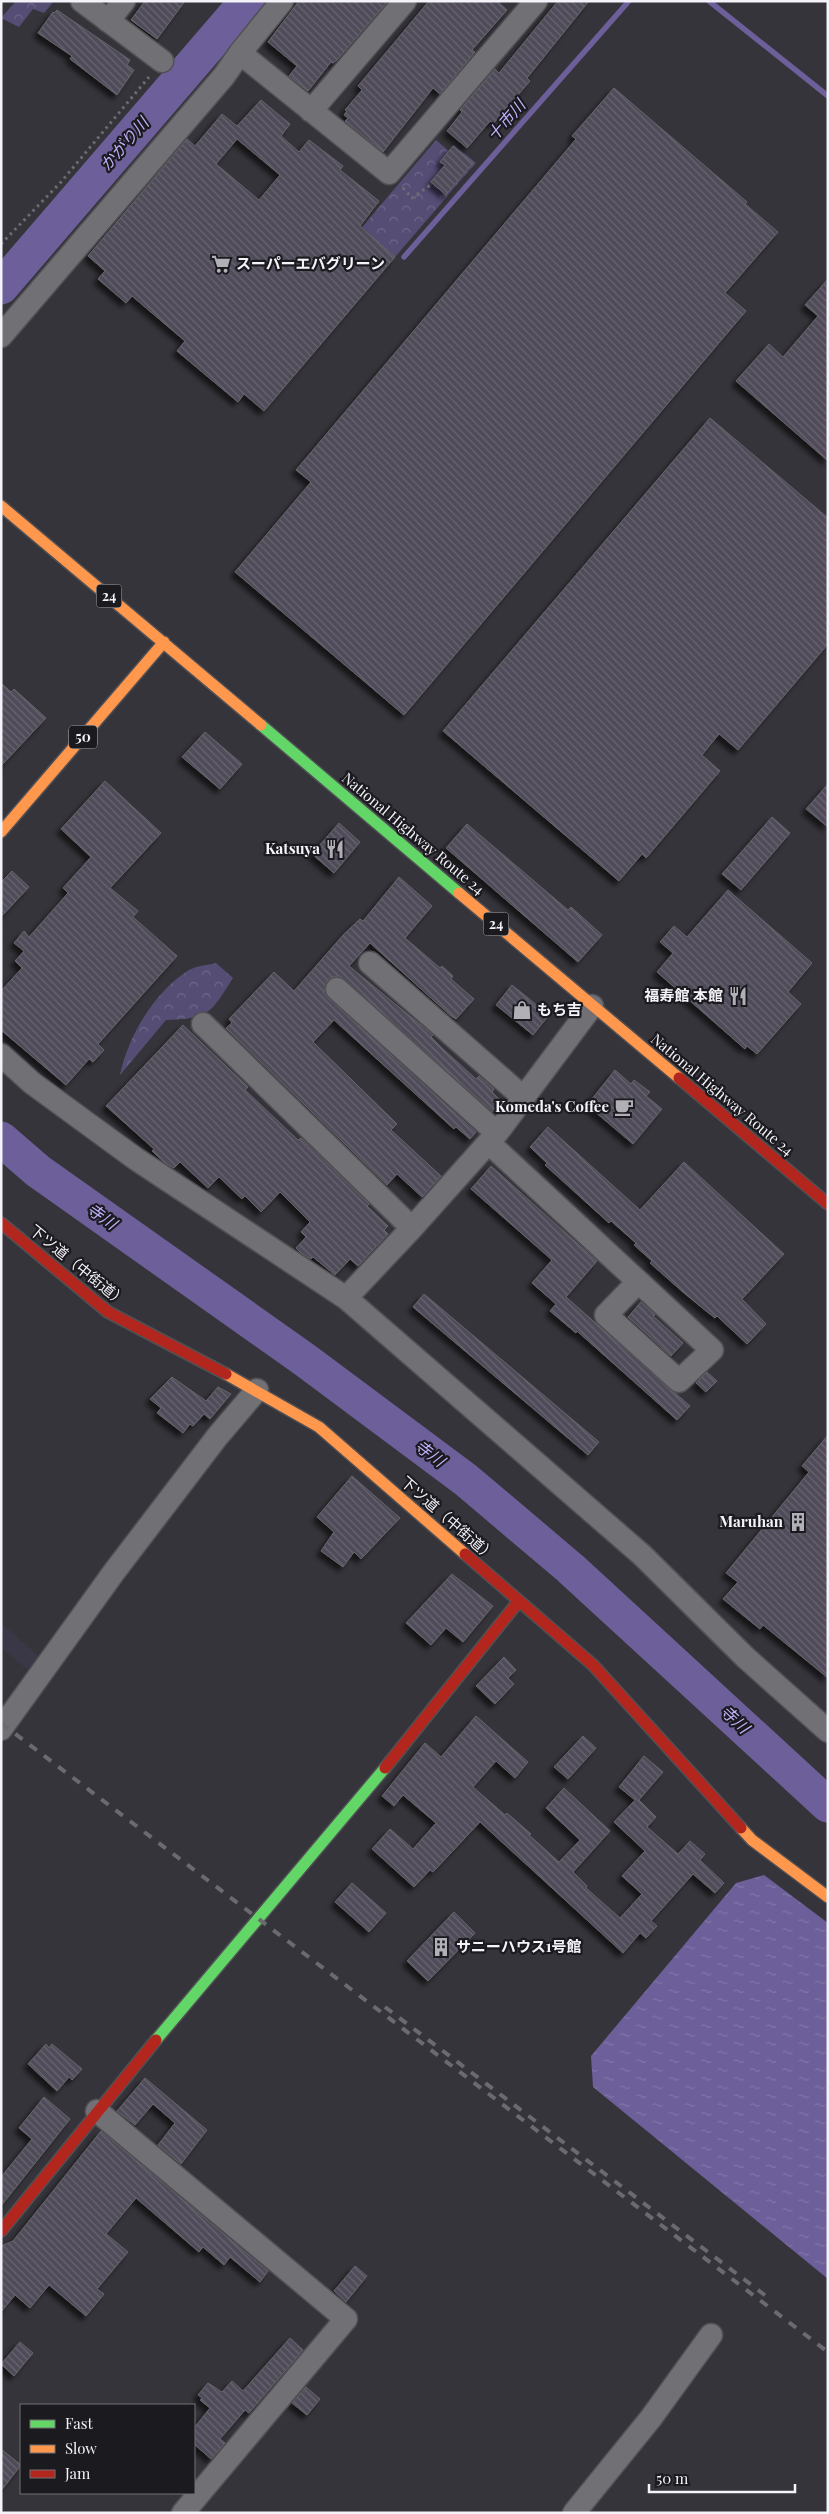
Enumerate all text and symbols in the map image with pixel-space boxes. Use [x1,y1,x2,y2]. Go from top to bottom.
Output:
water label: 十市川 [482,93,531,145]
water label: かがり川 [95,111,154,175]
supermarket icon: スーパーエバグリーン [210,253,232,275]
place label: スーパーエバグリーン [236,253,385,273]
road number: 24 [96,584,122,608]
road number: 50 [69,726,97,749]
street label: National Highway Route 24 [338,768,489,899]
place label: Katsuya [265,838,320,858]
restaurant icon: Katsuya [324,838,346,860]
road number: 24 [484,912,508,936]
place label: 福寿館 本館 [644,985,723,1005]
restaurant icon: 福寿館 本館 [727,985,749,1007]
shop icon: もち吉 [511,999,533,1021]
place label: もち吉 [537,999,582,1019]
street label: National Highway Route 24 [647,1029,798,1160]
place label: Komeda's Coffee [495,1096,609,1116]
cafe icon: Komeda's Coffee [613,1096,635,1118]
water label: 寺川 [83,1198,123,1235]
street label: 下ツ道（中街道） [26,1220,132,1311]
water label: 寺川 [411,1435,451,1472]
street label: 下ツ道（中街道） [397,1471,501,1565]
place label: Maruhan [719,1511,784,1531]
building icon: Maruhan [787,1511,809,1533]
water label: 寺川 [716,1700,756,1739]
building icon: サニーハウス1号館 [430,1936,452,1958]
place label: サニーハウス1号館 [456,1936,581,1956]
legend [20,2404,195,2494]
text: Fast [65,2413,94,2433]
text: Slow [65,2438,97,2458]
scale bar [649,2462,795,2494]
text: Jam [64,2463,91,2483]
text: 50 m [656,2468,689,2488]

